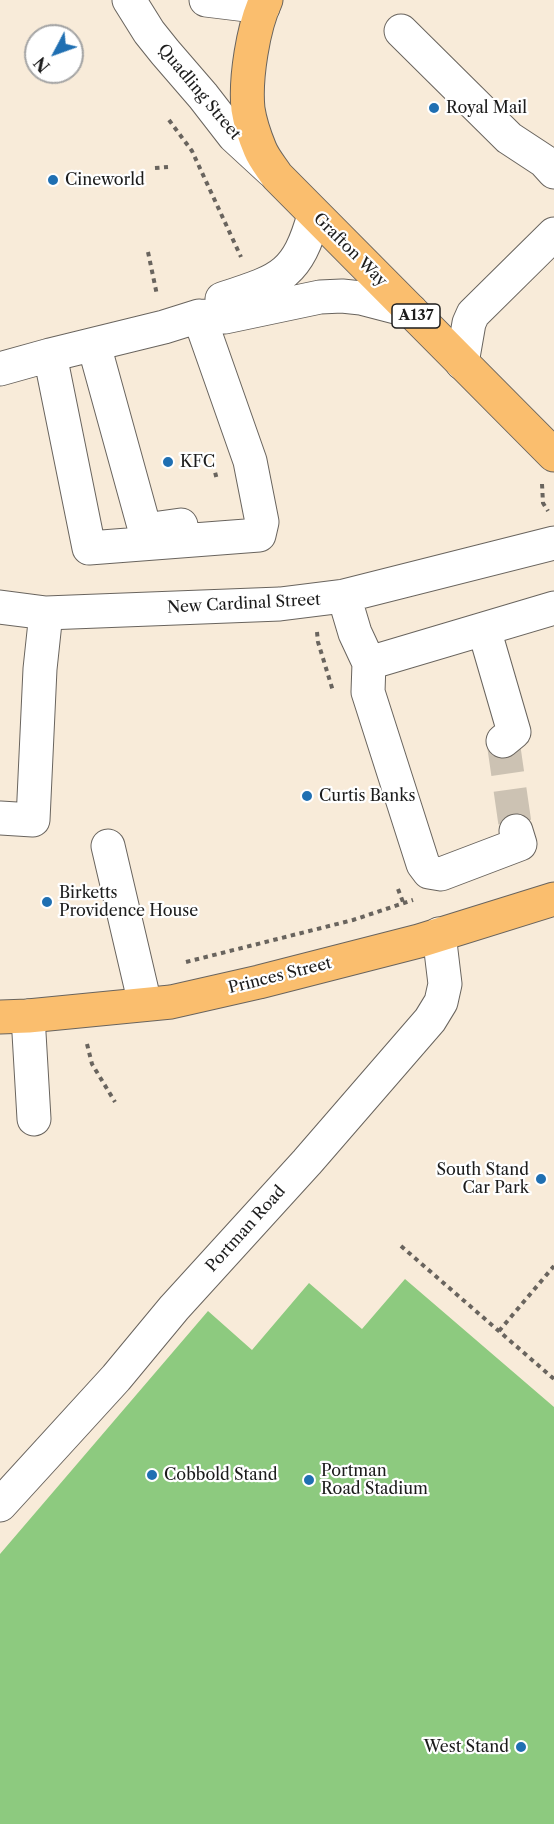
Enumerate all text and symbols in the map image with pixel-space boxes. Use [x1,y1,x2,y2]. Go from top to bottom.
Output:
north arrow [24,24,84,84]
street label: Quadling Street [153,40,245,144]
text: N [30,53,54,76]
place label: Royal Mail [446,98,527,118]
marker: Royal Mail [427,101,441,115]
place label: Cineworld [65,170,145,190]
marker: Cineworld [46,173,60,187]
street label: Grafton Way [309,209,391,291]
road number: A137 [392,304,440,328]
place label: KFC [180,452,215,472]
marker: KFC [161,455,175,469]
street label: New Cardinal Street [167,590,321,618]
place label: Curtis Banks [319,786,416,806]
marker: Curtis Banks [300,789,314,803]
place label: Birketts Providence House [59,883,198,921]
marker: Birketts Providence House [40,895,54,909]
street label: Princes Street [226,954,334,998]
place label: South Stand Car Park [436,1160,529,1198]
marker: South Stand Car Park [534,1172,548,1186]
street label: Portman Road [202,1182,290,1276]
place label: Portman Road Stadium [321,1461,428,1499]
place label: Cobbold Stand [164,1465,277,1485]
marker: Cobbold Stand [145,1468,159,1482]
marker: Portman Road Stadium [302,1473,316,1487]
place label: West Stand [424,1737,509,1757]
marker: West Stand [514,1740,528,1754]

